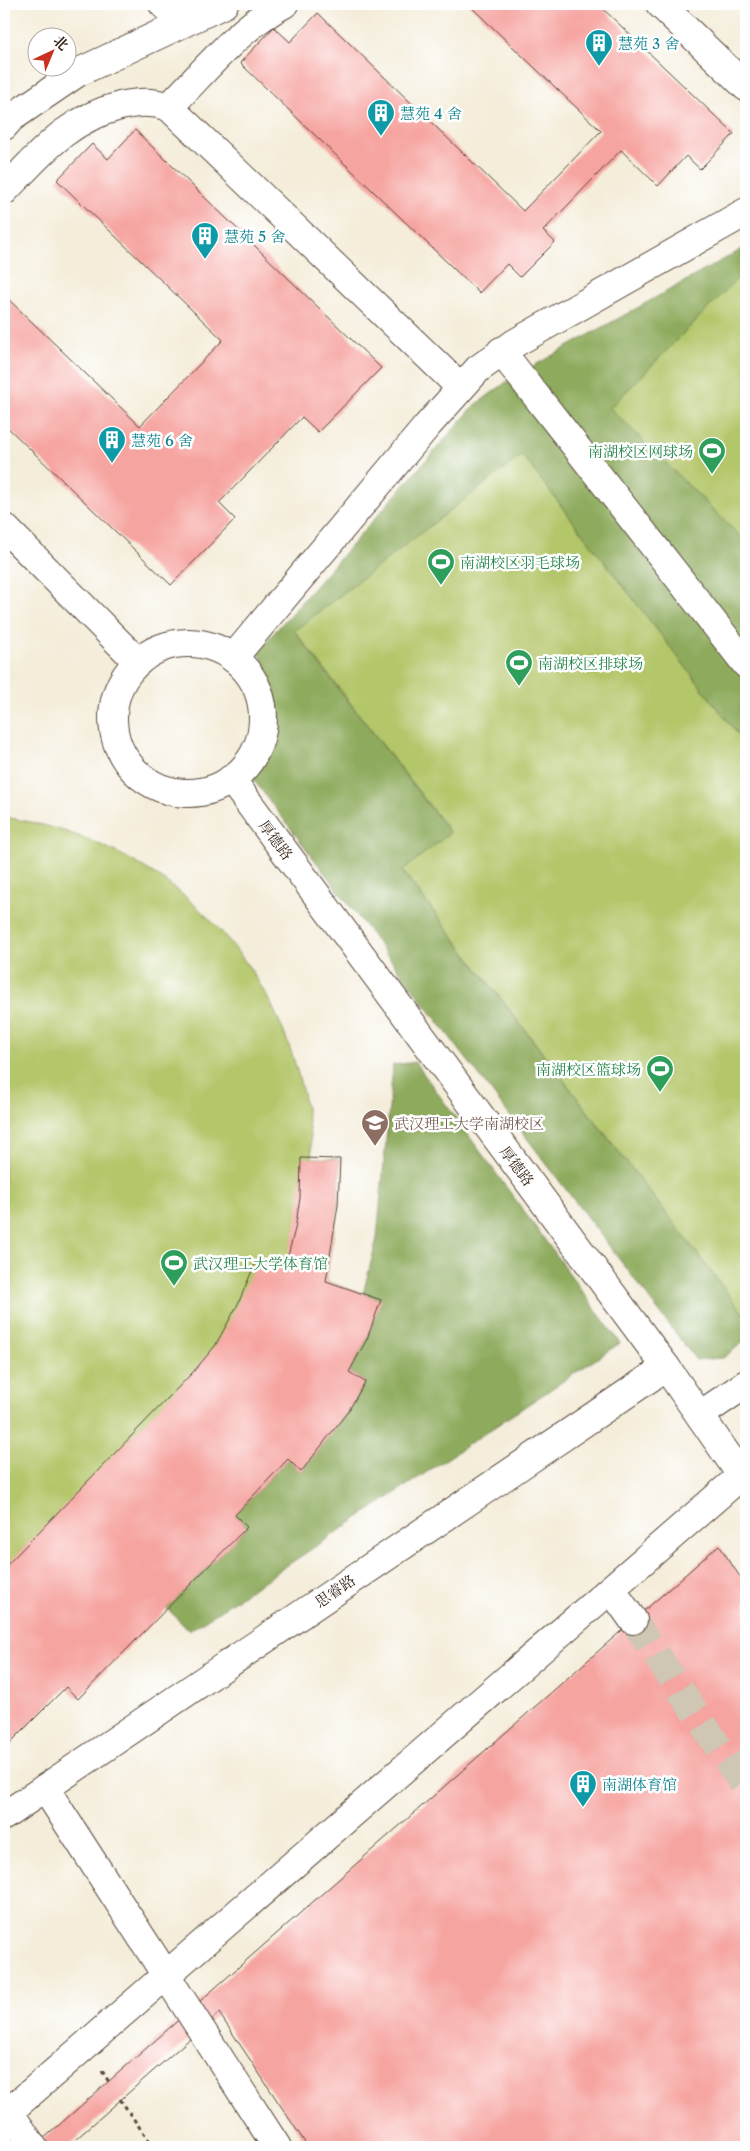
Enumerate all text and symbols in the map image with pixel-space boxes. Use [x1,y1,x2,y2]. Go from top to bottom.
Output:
north arrow [28,28,78,78]
building icon: 慧苑 3 舍 [584,28,614,67]
text: 北 [50,31,72,54]
place label: 慧苑 3 舍 [618,34,679,53]
building icon: 慧苑 4 舍 [366,98,396,137]
place label: 慧苑 4 舍 [400,104,462,123]
building icon: 慧苑 5 舍 [190,221,220,260]
place label: 慧苑 5 舍 [224,227,285,246]
building icon: 慧苑 6 舍 [97,425,127,464]
place label: 慧苑 6 舍 [131,431,193,450]
sports icon: 南湖校区网球场 [697,436,727,475]
place label: 南湖校区网球场 [588,442,693,461]
sports icon: 南湖校区羽毛球场 [426,547,456,586]
place label: 南湖校区羽毛球场 [460,553,580,572]
sports icon: 南湖校区排球场 [504,648,534,687]
place label: 南湖校区排球场 [538,654,643,673]
street label: 厚德路 [255,816,297,864]
sports icon: 南湖校区篮球场 [645,1054,675,1093]
place label: 南湖校区篮球场 [536,1060,641,1079]
school or university icon: 武汉理工大学南湖校区 [360,1108,390,1147]
place label: 武汉理工大学南湖校区 [394,1114,544,1133]
street label: 厚德路 [496,1142,538,1190]
sports icon: 武汉理工大学体育馆 [159,1248,189,1287]
place label: 武汉理工大学体育馆 [193,1254,328,1273]
street label: 思睿路 [311,1571,359,1611]
building icon: 南湖体育馆 [568,1769,598,1808]
place label: 南湖体育馆 [602,1775,677,1794]

